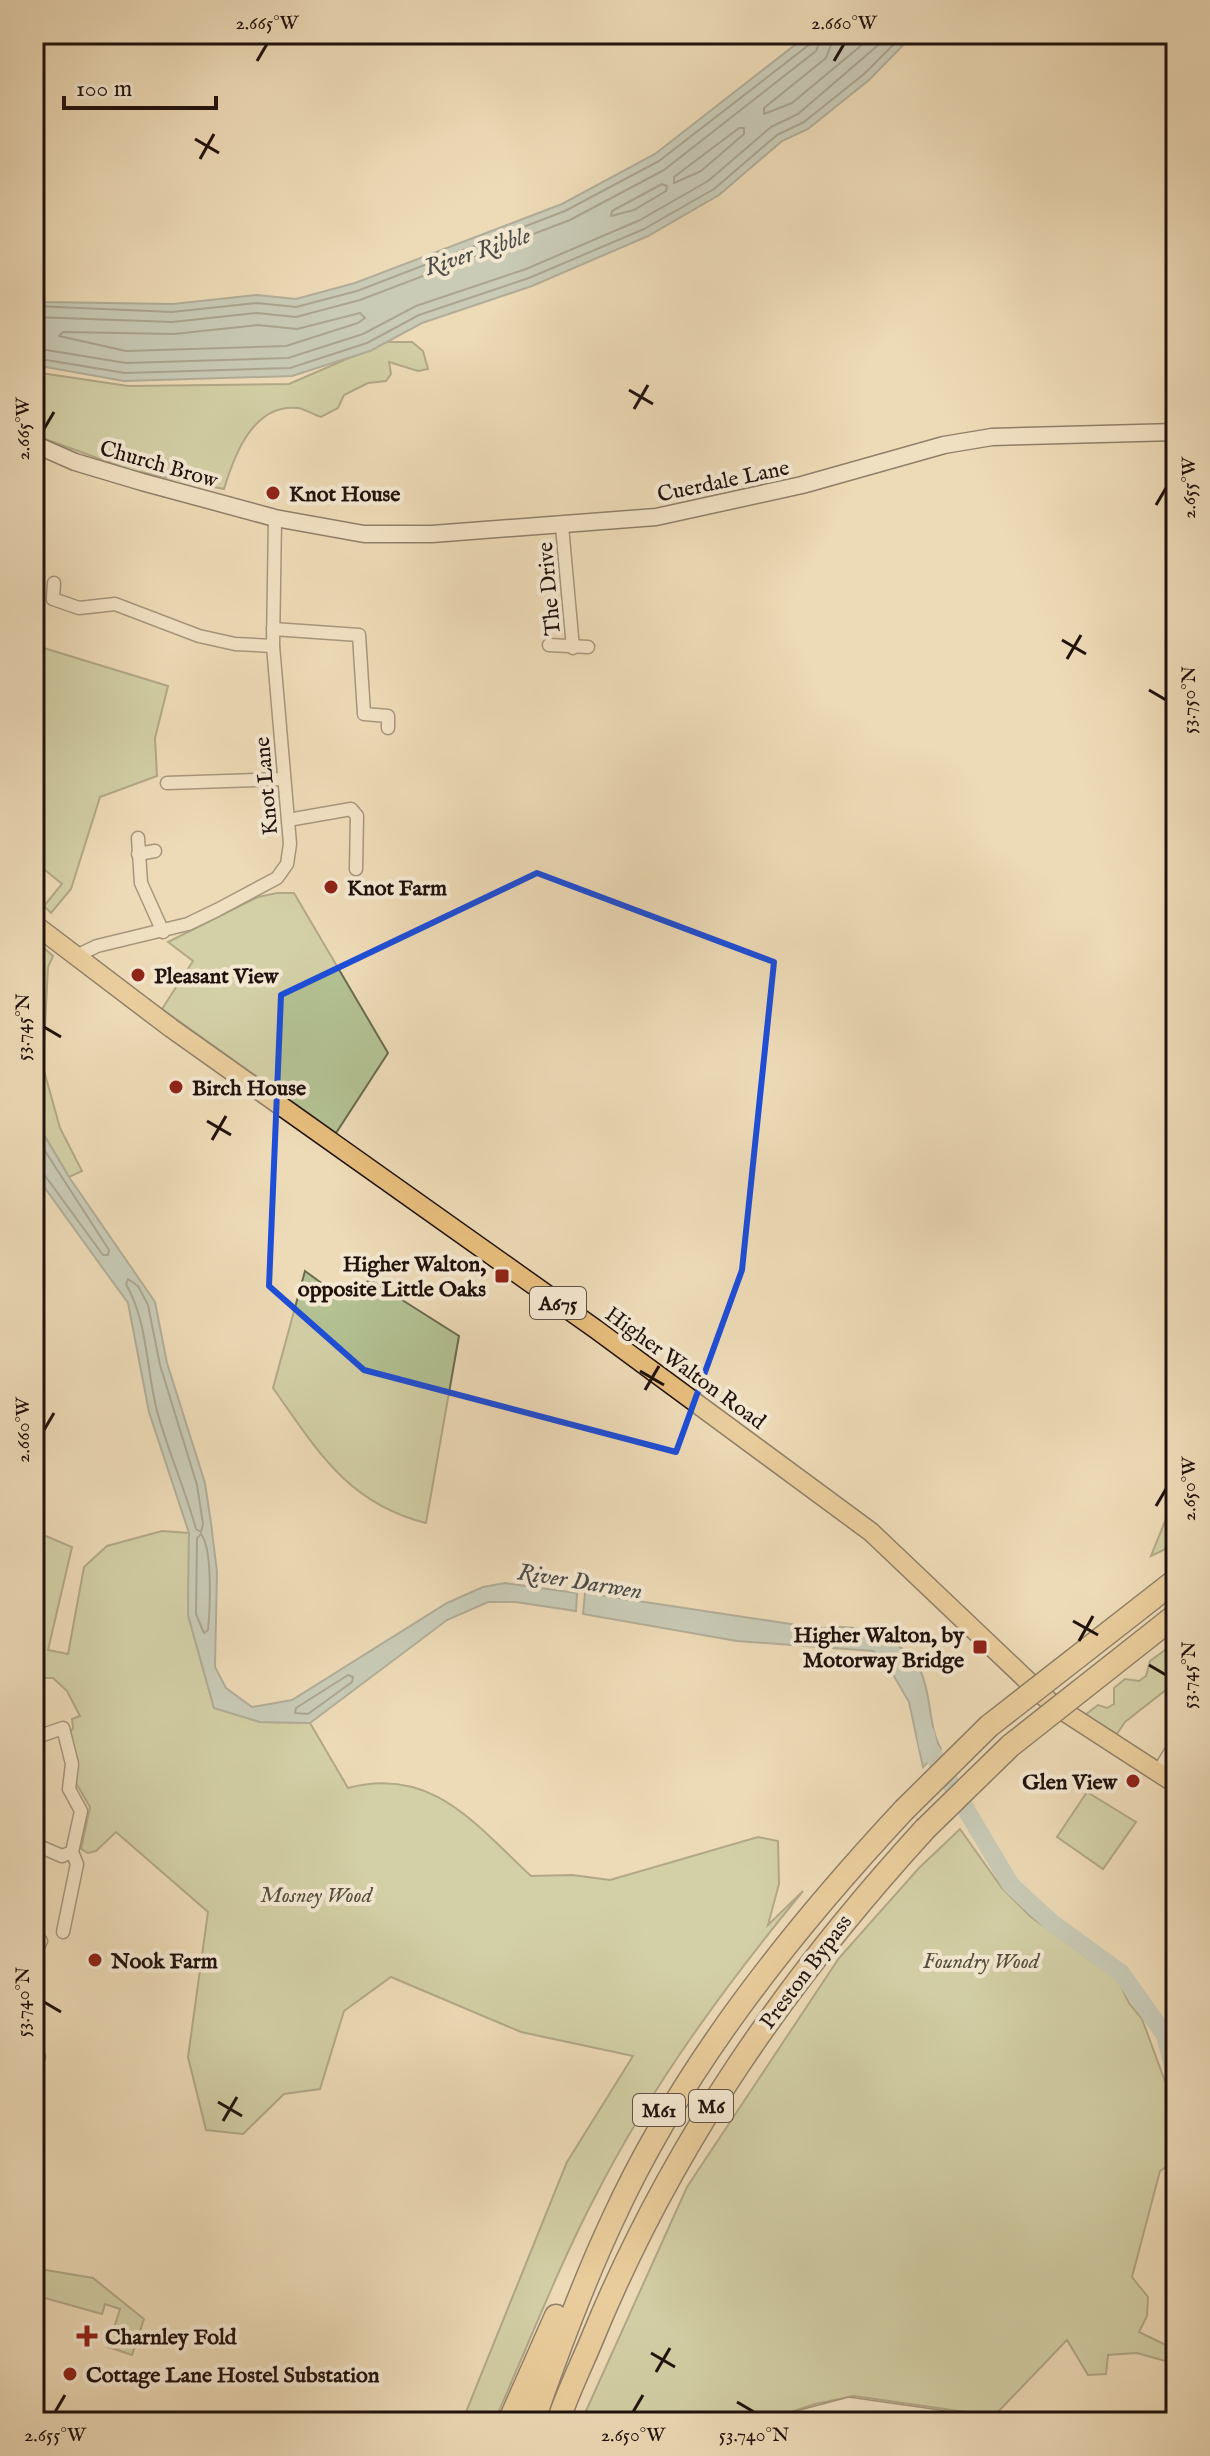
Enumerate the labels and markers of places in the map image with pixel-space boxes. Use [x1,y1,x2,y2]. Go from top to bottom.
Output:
place label: Knot House [289,481,400,509]
marker: Knot House [264,484,282,502]
place label: Knot Farm [347,875,447,903]
marker: Knot Farm [322,878,340,896]
place label: Pleasant View [154,963,280,991]
marker: Pleasant View [129,966,147,984]
place label: Birch House [192,1075,306,1103]
marker: Birch House [167,1078,185,1096]
place label: Higher Walton, opposite Little Oaks [298,1251,486,1304]
marker: Higher Walton, opposite Little Oaks [493,1267,511,1285]
place label: Higher Walton, by Motorway Bridge [794,1622,965,1675]
marker: Higher Walton, by Motorway Bridge [971,1638,989,1656]
place label: Glen View [1022,1769,1119,1797]
marker: Glen View [1124,1772,1142,1790]
place label: Nook Farm [110,1948,218,1976]
marker: Nook Farm [86,1951,104,1969]
place label: Charnley Fold [105,2324,238,2352]
marker: Charnley Fold [76,2325,98,2347]
place label: Cottage Lane Hostel Substation [86,2362,380,2390]
marker: Cottage Lane Hostel Substation [61,2365,79,2383]

